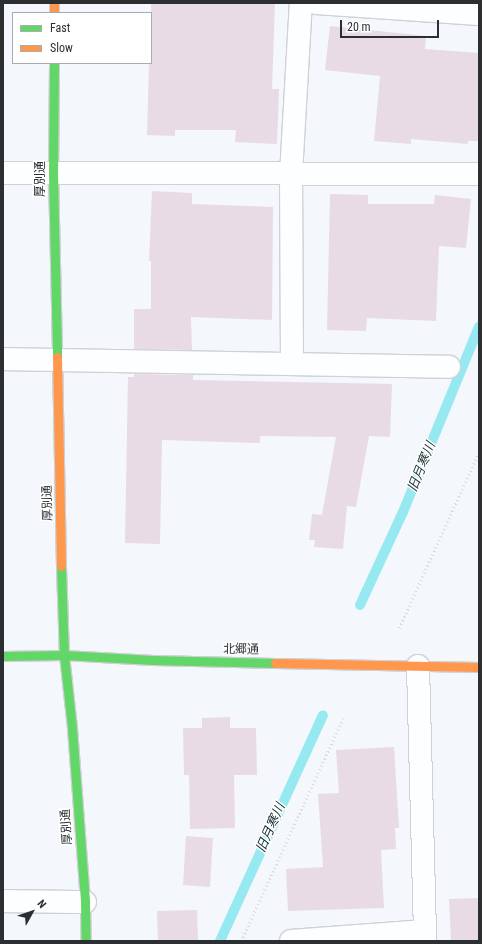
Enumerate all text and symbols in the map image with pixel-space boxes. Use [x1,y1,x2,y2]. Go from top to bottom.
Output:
legend [12,12,152,64]
scale bar [342,12,441,38]
text: 20 m [347,20,371,34]
text: Fast [50,21,70,35]
text: Slow [50,41,73,55]
street label: 厚別通 [34,161,48,197]
water label: 旧月寒川 [405,440,439,494]
street label: 厚別通 [40,485,56,521]
street label: 北郷通 [223,642,259,658]
water label: 旧月寒川 [253,801,289,855]
street label: 厚別通 [59,809,75,845]
north arrow [12,892,52,932]
text: N [34,897,49,911]

